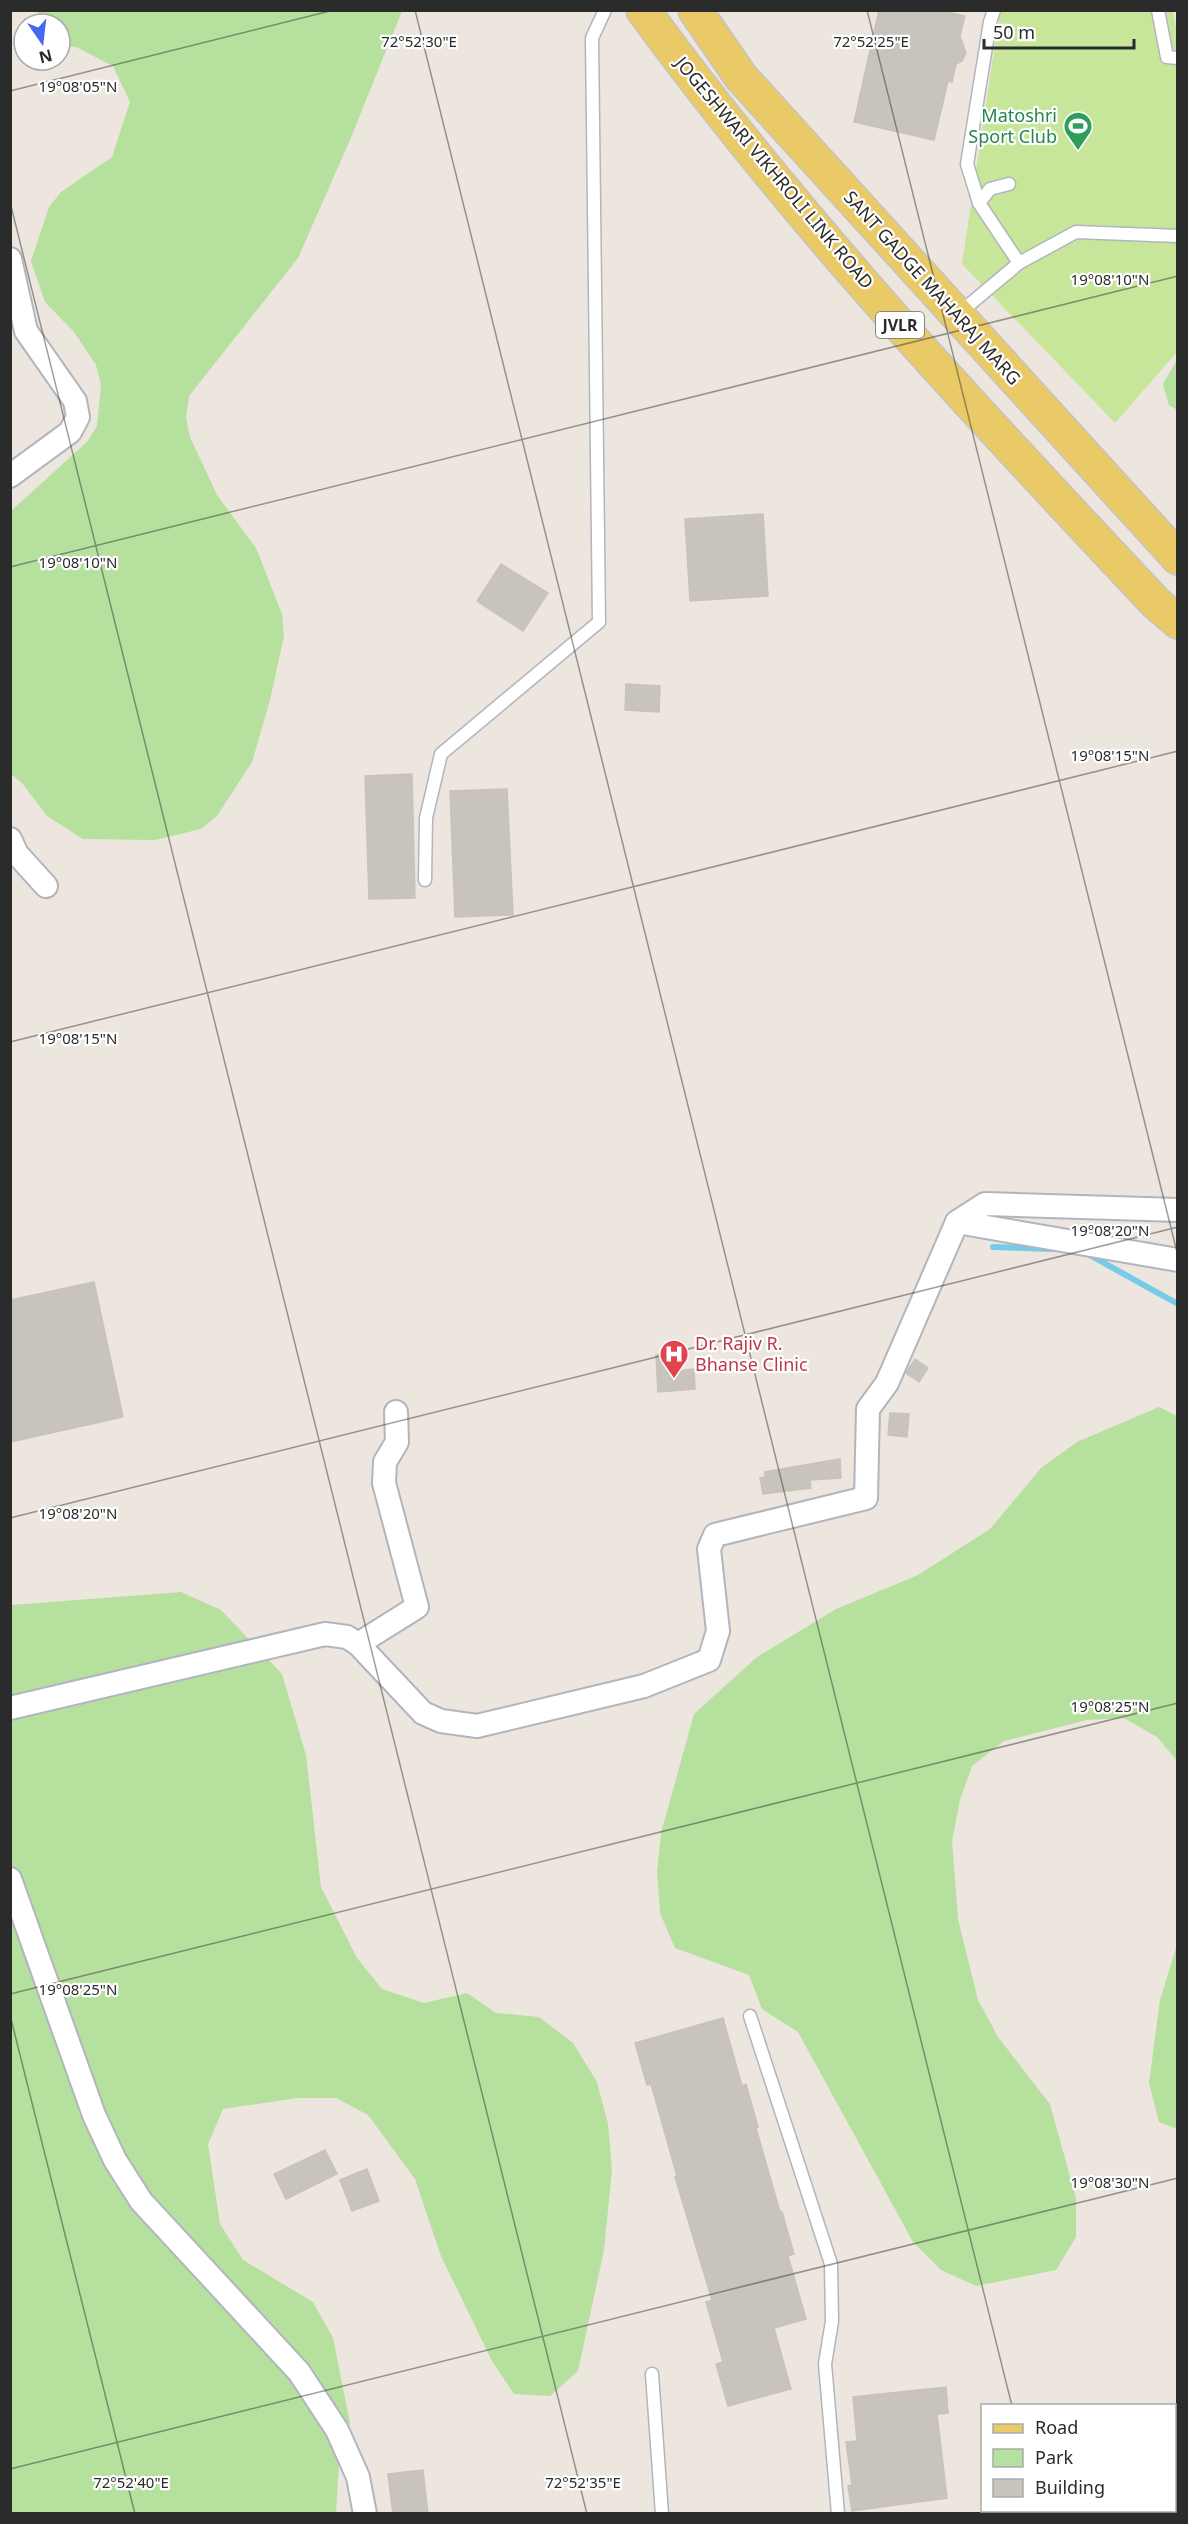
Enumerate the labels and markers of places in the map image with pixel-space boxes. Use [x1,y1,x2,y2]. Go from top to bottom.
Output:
place label: Matoshri Sport Club [968,103,1057,148]
sports icon: Matoshri Sport Club [1062,110,1094,152]
place label: Dr. Rajiv R. Bhanse Clinic [695,1331,808,1376]
hospital icon: Dr. Rajiv R. Bhanse Clinic [658,1338,690,1380]

